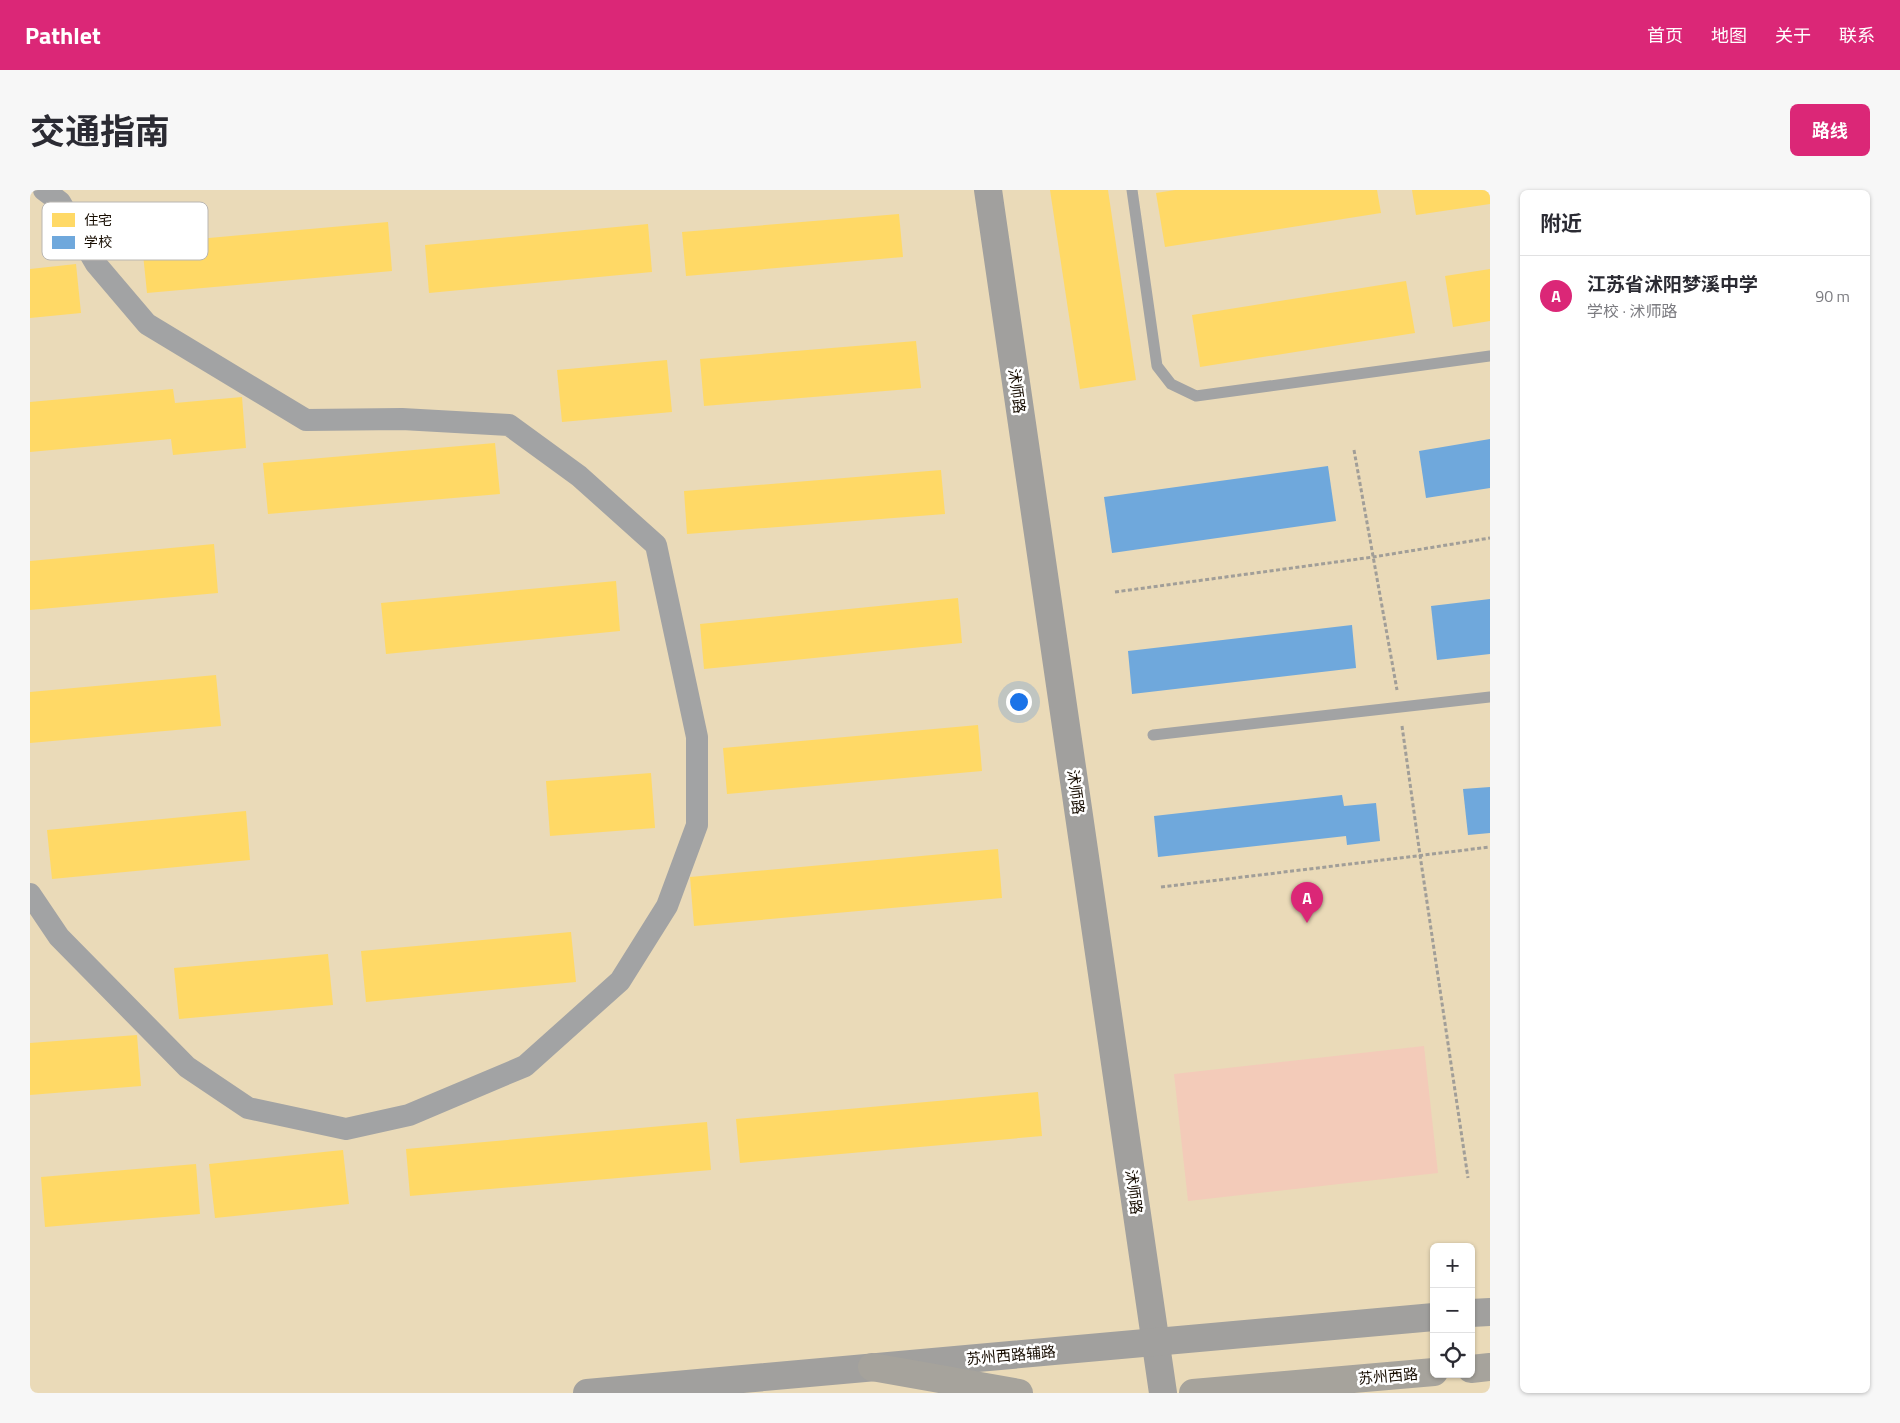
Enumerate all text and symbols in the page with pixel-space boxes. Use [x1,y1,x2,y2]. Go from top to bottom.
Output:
text: Pathlet [25,17,101,53]
text: 首页 [1647,22,1683,49]
text: 地图 [1711,22,1747,49]
text: 关于 [1775,22,1811,49]
text: 联系 [1839,22,1875,49]
text: 交通指南 [30,104,170,158]
button: 路线 [1790,104,1870,156]
legend [42,202,208,260]
text: 附近 [1540,207,1582,239]
text: 住宅 [84,209,112,230]
text: 学校 [84,231,112,252]
text: 江苏省沭阳梦溪中学 [1587,269,1758,298]
text: A [1551,284,1561,308]
text: 90 m [1815,284,1850,308]
text: 学校 · 沭师路 [1587,299,1678,323]
street label: 沭师路 [1002,367,1032,415]
your location [1006,689,1032,715]
street label: 沭师路 [1061,768,1091,816]
pin: A [1291,882,1323,923]
street label: 沭师路 [1119,1168,1149,1216]
map controls [1430,1243,1475,1378]
button: + [1430,1243,1475,1288]
button: − [1430,1288,1475,1333]
button: locate [1430,1333,1475,1378]
street label: 苏州西路辅路 [965,1340,1057,1370]
street label: 苏州西路 [1357,1362,1419,1390]

